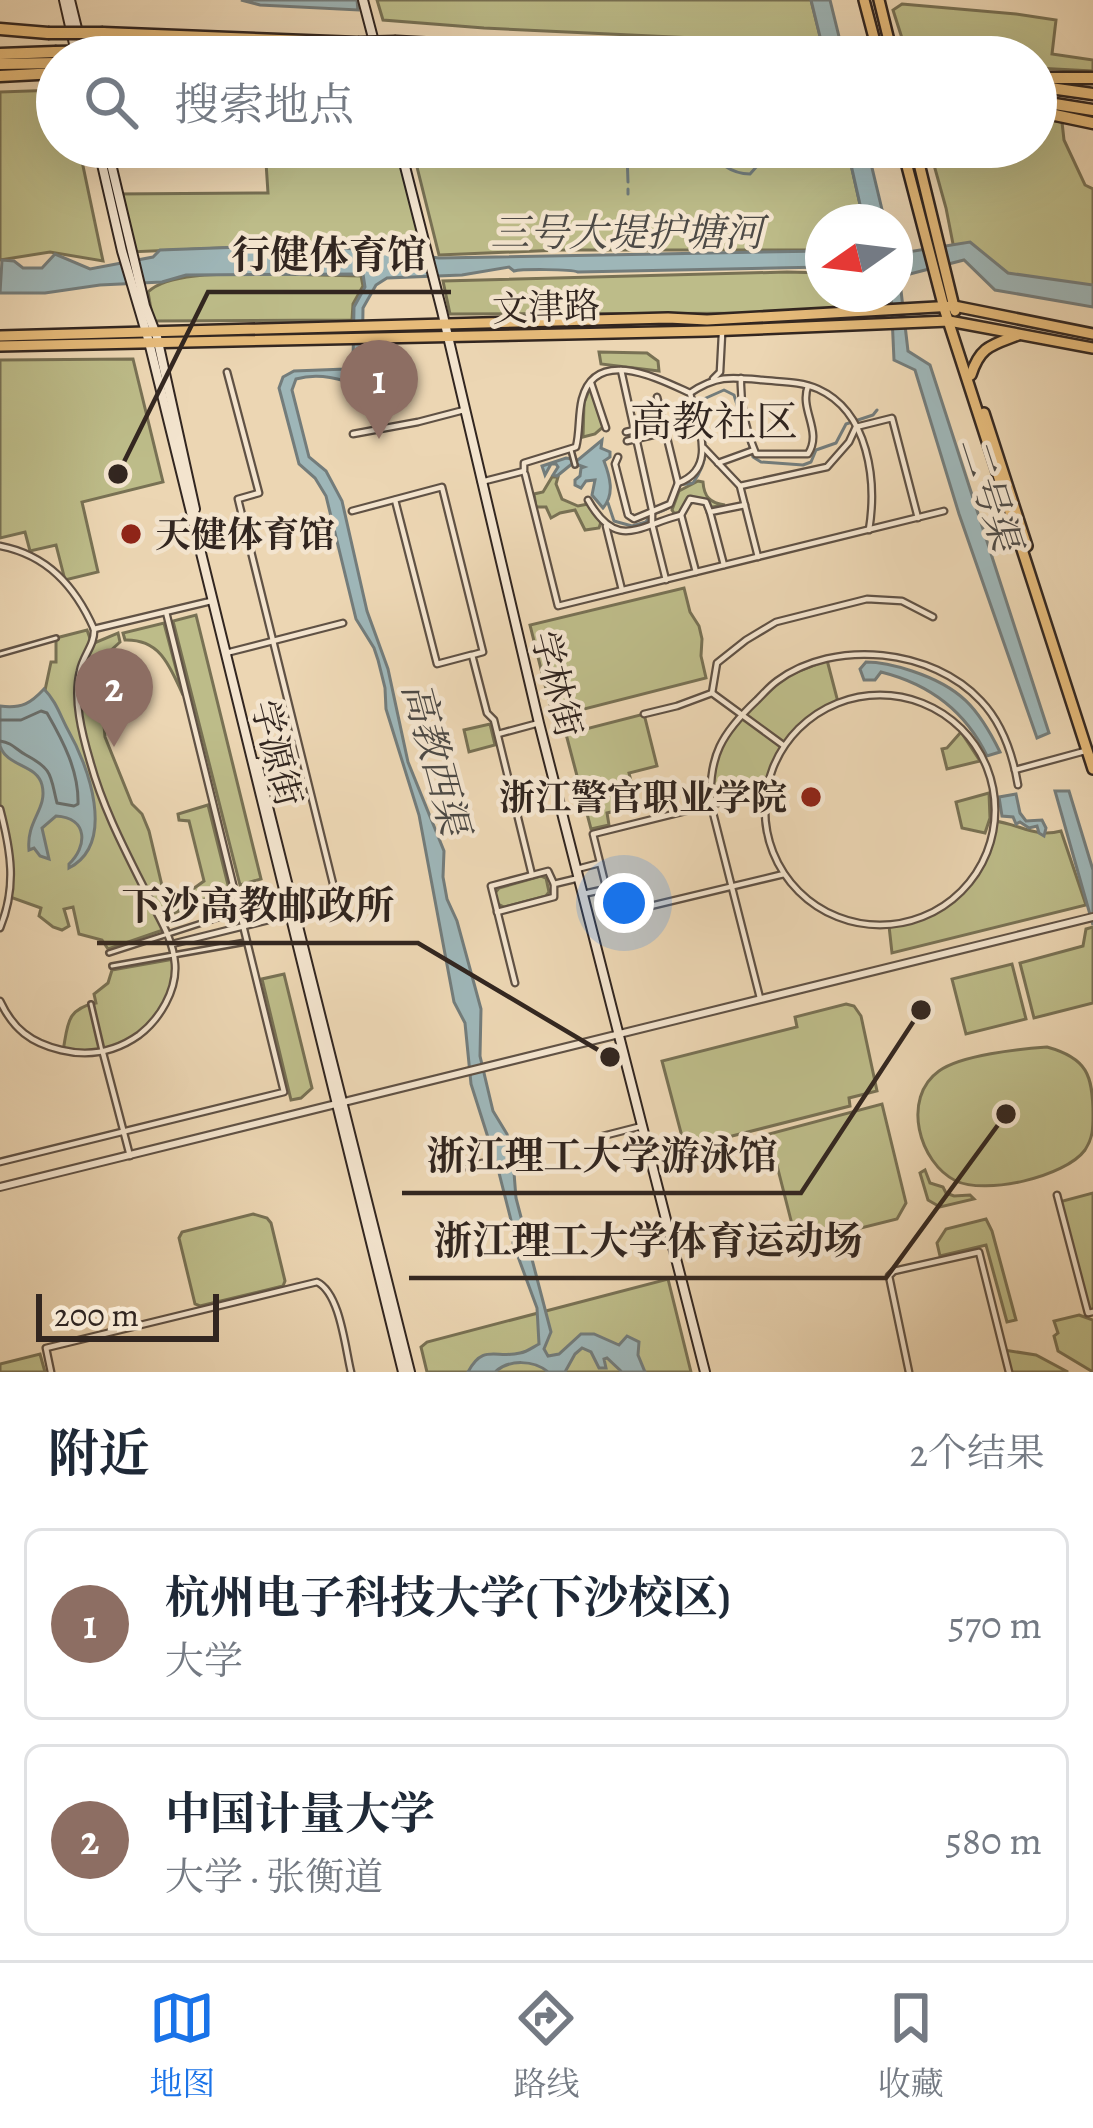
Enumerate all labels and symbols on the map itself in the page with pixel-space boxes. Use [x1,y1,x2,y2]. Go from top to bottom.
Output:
north arrow [805,204,913,312]
water label: 三号大堤护塘河 [490,206,769,259]
callout: 行健体育馆 [208,217,451,292]
text: 行健体育馆 [231,228,427,281]
street label: 文津路 [491,281,601,333]
pin: 1 [340,340,418,439]
district label: 高教社区 [630,393,798,450]
water label: 二号渠 [947,429,1035,562]
place label: 天健体育馆 [155,510,335,559]
marker: 天健体育馆 [118,521,144,547]
street label: 学林街 [520,626,594,742]
pin: 2 [75,648,153,747]
water label: 高教西渠 [390,676,483,845]
street label: 学源街 [240,695,314,811]
place label: 浙江警官职业学院 [499,773,787,822]
marker: 浙江警官职业学院 [798,784,824,810]
callout: 下沙高教邮政所 [97,868,418,943]
your location [594,873,654,933]
text: 下沙高教邮政所 [121,879,395,932]
callout: 浙江理工大学游泳馆 [402,1118,801,1193]
text: 浙江理工大学游泳馆 [426,1129,778,1182]
callout: 浙江理工大学体育运动场 [409,1203,886,1278]
text: 浙江理工大学体育运动场 [433,1214,863,1267]
scale bar [36,1288,219,1341]

